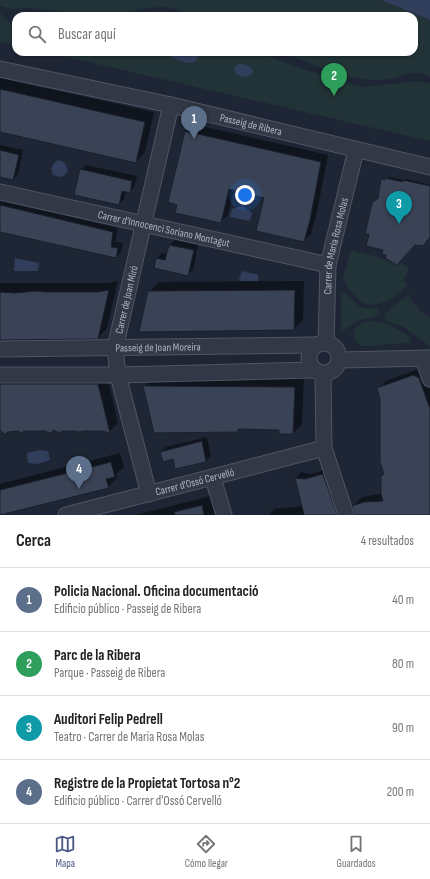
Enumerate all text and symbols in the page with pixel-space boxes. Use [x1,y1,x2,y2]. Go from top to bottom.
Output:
search box [12,12,418,56]
icon: search [26,23,48,45]
text: Buscar aquí [58,25,116,44]
pin: 2 [321,63,347,96]
pin: 1 [181,106,207,139]
street label: Passeig de Ribera [219,111,283,138]
your location [235,185,255,205]
pin: 3 [386,191,412,224]
street label: Carrer de Maria Rosa Molas [321,196,351,294]
street label: Carrer d'Innocenci Soriano Montagut [97,208,232,250]
street label: Carrer de Joan Miró [113,264,141,335]
street label: Passeig de Joan Moreira [115,340,201,355]
pin: 4 [66,456,92,489]
street label: Carrer d'Ossó Cervelló [154,465,236,499]
text: Cerca [16,531,51,551]
text: 4 resultados [361,533,414,549]
text: Policia Nacional. Oficina documentació [54,582,259,601]
text: 1 [26,592,32,608]
text: 40 m [392,592,414,608]
text: Edificio público · Passeig de Ribera [54,601,201,617]
text: Parc de la Ribera [54,646,141,665]
text: 2 [26,656,32,672]
text: 80 m [392,656,414,672]
text: Parque · Passeig de Ribera [54,665,165,681]
text: Auditori Felip Pedrell [54,710,163,729]
text: 3 [26,720,32,736]
text: 90 m [392,720,414,736]
text: Teatro · Carrer de Maria Rosa Molas [54,729,204,745]
text: Registre de la Propietat Tortosa n°2 [54,774,240,793]
text: 4 [26,784,32,800]
text: 200 m [387,784,414,800]
text: Edificio público · Carrer d'Ossó Cervelló [54,793,222,809]
tab: Mapa [54,833,76,870]
tab: Cómo llegar [185,833,228,870]
tab: Guardados [337,833,376,870]

